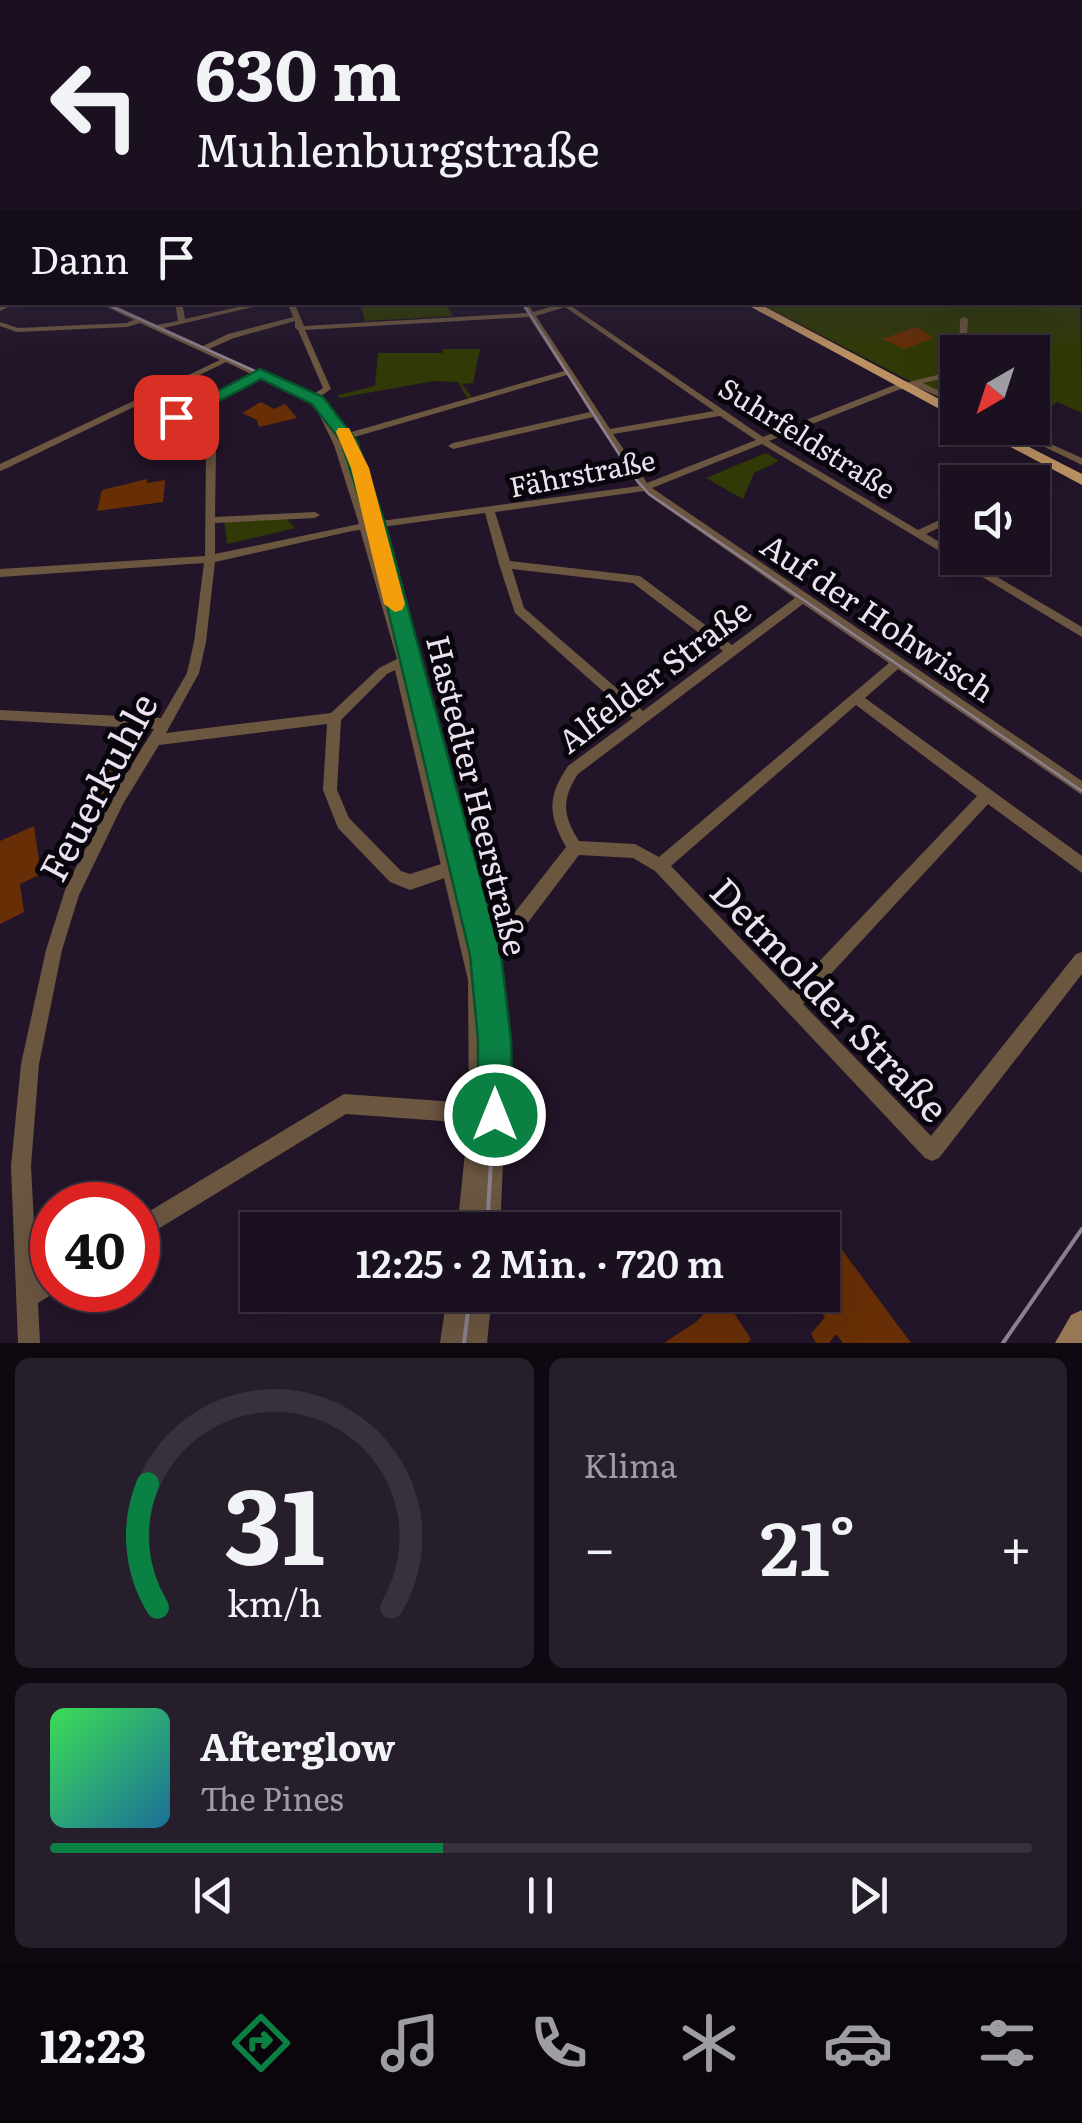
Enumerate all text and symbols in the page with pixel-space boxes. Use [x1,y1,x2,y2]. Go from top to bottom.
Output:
text: 630 m [195,19,402,123]
icon: left [30,40,160,170]
text: Muhlenburgstraße [195,114,600,181]
text: Dann [30,229,129,286]
icon: arrive [149,230,204,285]
north arrow [940,335,1050,445]
map controls [940,335,1050,575]
street label: Suhrfeldstraße [711,366,905,508]
pin [134,375,219,460]
icon: arrive [149,390,204,445]
street label: Fährstraße [506,437,658,507]
button: sound [940,465,1050,575]
street label: Auf der Hohwisch [753,520,1005,712]
street label: Alfelder Straße [546,585,760,763]
street label: Hastedter Heerstraße [416,630,542,960]
street label: Feuerkuhle [22,682,170,890]
street label: Detmolder Straße [699,862,963,1134]
position arrow [443,1063,547,1167]
speed limit sign: 40 [30,1182,160,1312]
text: 12:25 · 2 Min. · 720 m [356,1233,724,1290]
text: Klima [584,1440,677,1488]
text: 31 [224,1443,325,1597]
text: 21° [760,1488,856,1599]
text: − [584,1504,616,1586]
text: + [1000,1504,1032,1586]
text: km/h [227,1575,322,1628]
text: Afterglow [200,1716,395,1773]
text: The Pines [200,1773,344,1821]
icon: previous [186,1868,241,1923]
icon: pause [513,1868,568,1923]
icon: next [841,1868,896,1923]
icon: directions [226,2008,296,2078]
icon: music [375,2008,445,2078]
icon: phone [524,2008,594,2078]
icon: climate [674,2008,744,2078]
icon: car [823,2008,893,2078]
icon: filters [972,2008,1042,2078]
text: 12:23 [40,2010,146,2077]

